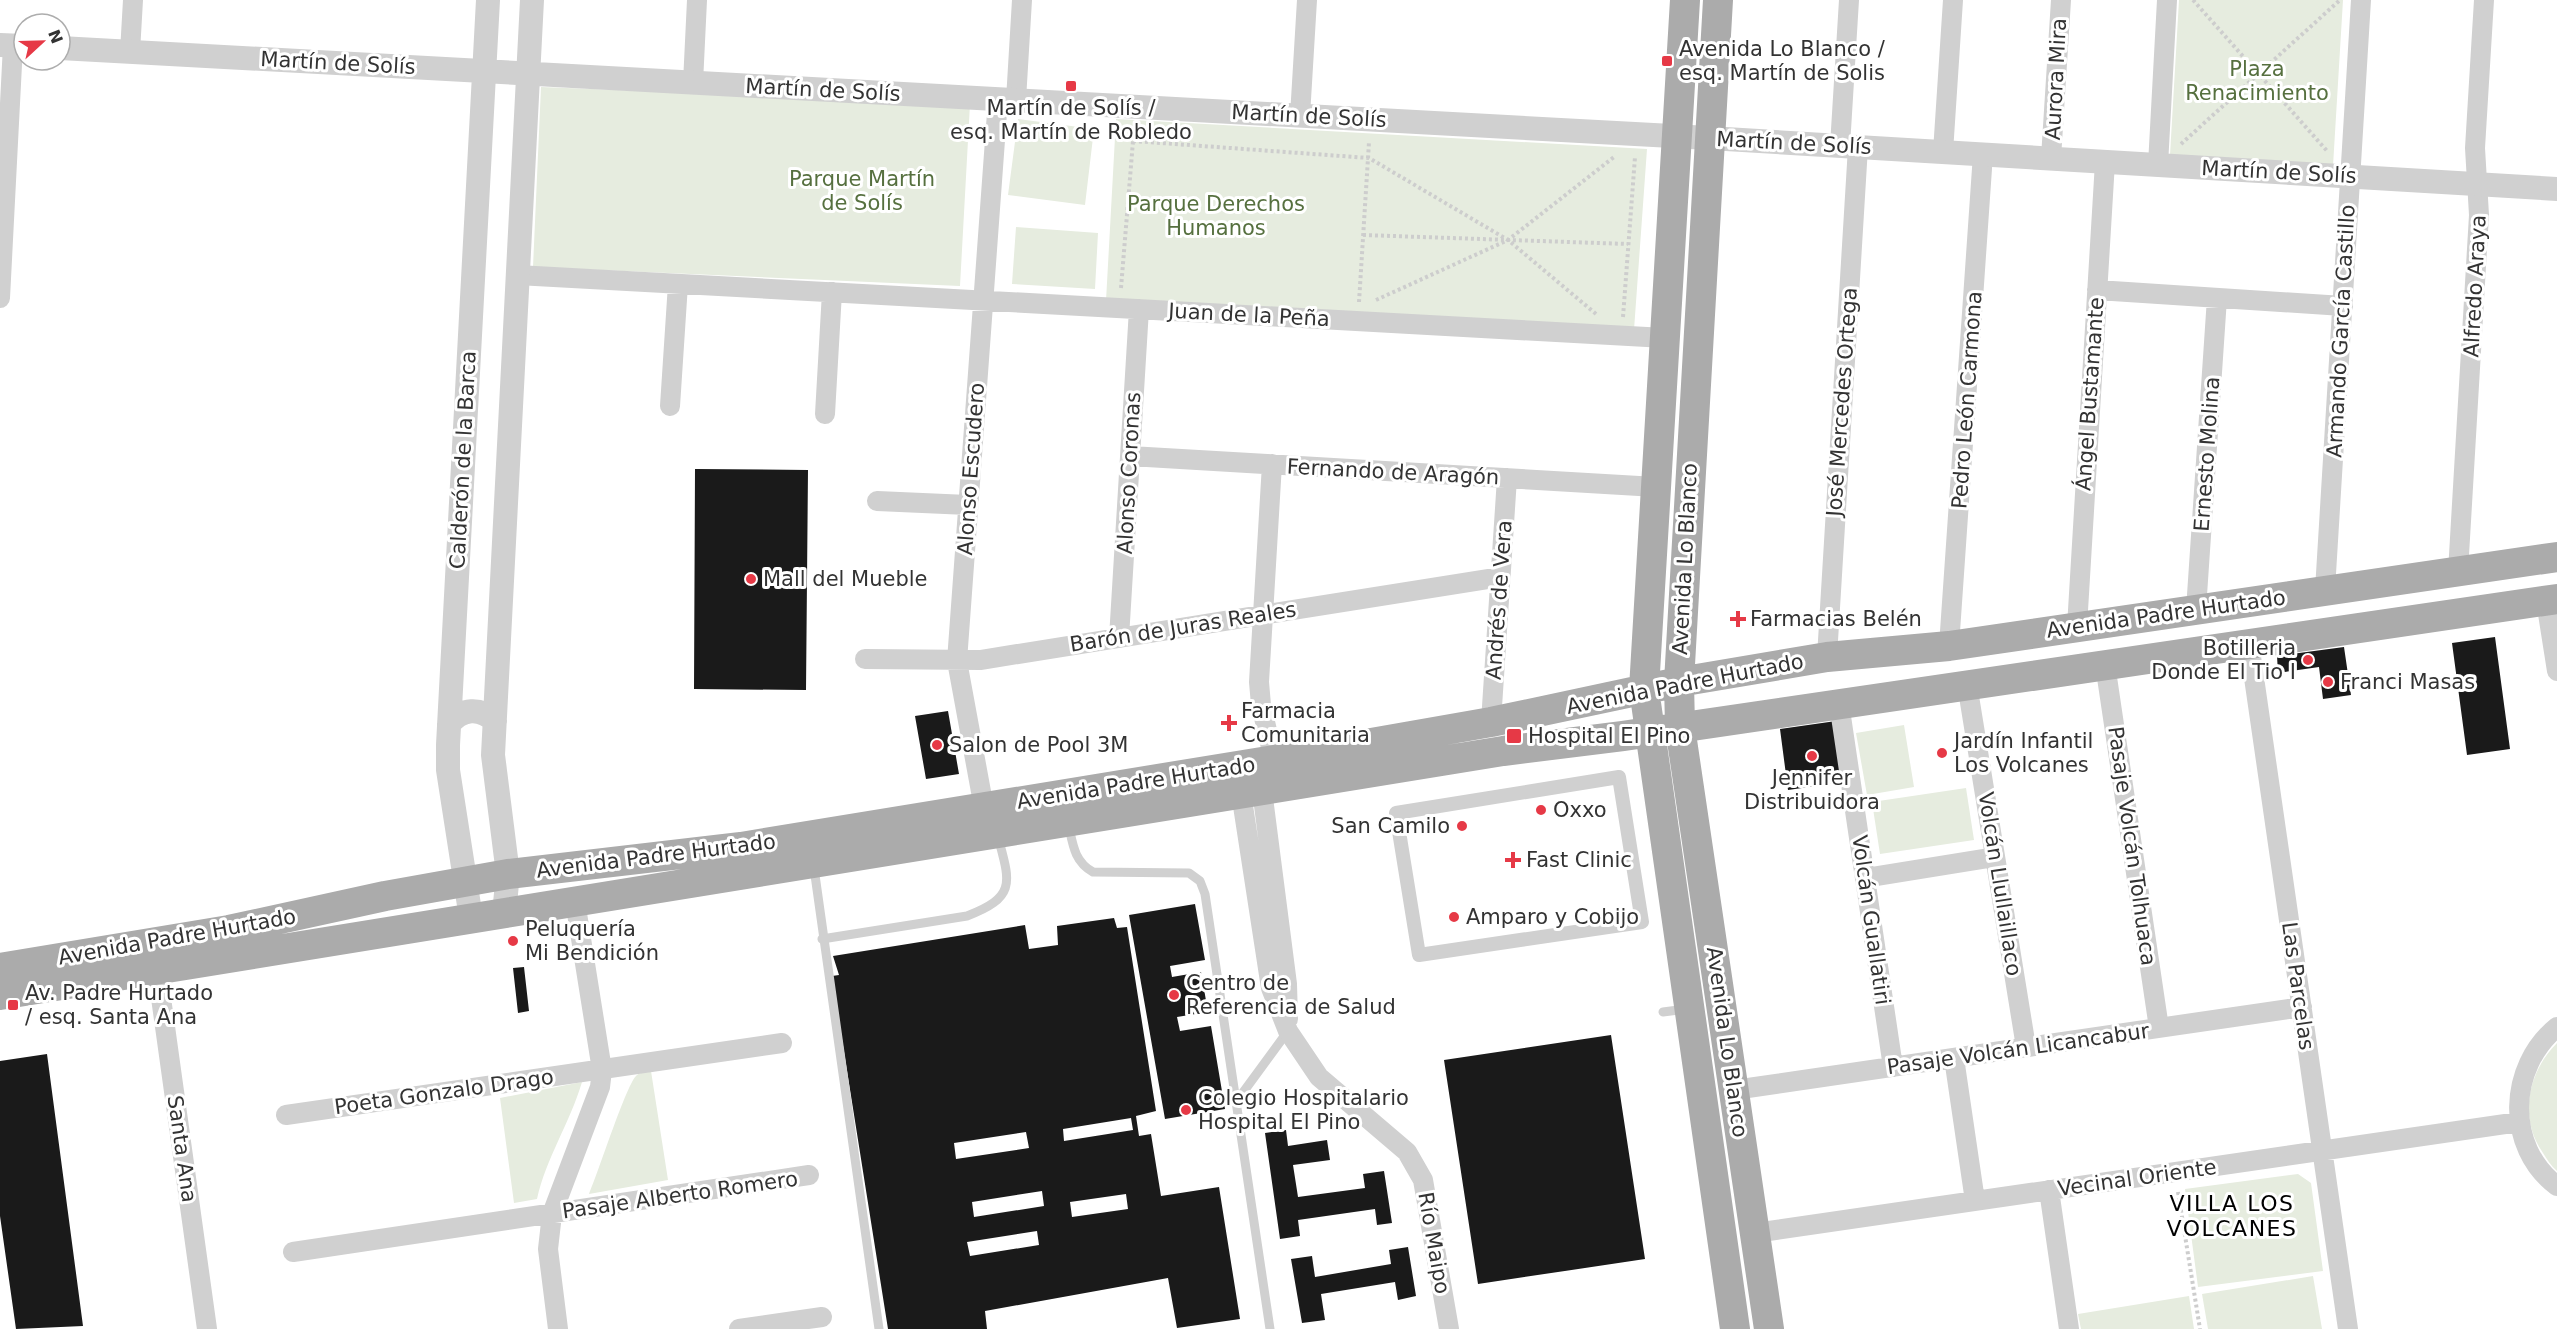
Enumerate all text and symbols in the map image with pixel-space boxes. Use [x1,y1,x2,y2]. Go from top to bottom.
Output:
north arrow [12,12,72,72]
street label: Aurora Mira [2041,17,2071,141]
text: N [44,27,67,46]
place label: Avenida Lo Blanco / esq. Martín de Solis [1679,37,1886,85]
street label: Martín de Solís [260,47,416,79]
marker: Avenida Lo Blanco / esq. Martín de Solis [1660,54,1674,68]
park label: Plaza Renacimiento [2185,57,2329,105]
street label: Martín de Solís [745,74,901,106]
marker: Martín de Solís / esq. Martín de Robledo [1064,79,1078,93]
place label: Martín de Solís / esq. Martín de Robledo [950,96,1192,144]
street label: Martín de Solís [1231,100,1387,132]
street label: Martín de Solís [1716,127,1872,159]
street label: Martín de Solís [2201,156,2357,188]
park label: Parque Martín de Solís [789,167,935,215]
park label: Parque Derechos Humanos [1127,192,1305,240]
street label: Armando García Castillo [2322,204,2360,458]
street label: Alfredo Araya [2459,214,2491,358]
street label: José Mercedes Ortega [1822,287,1862,519]
street label: Pedro León Carmona [1947,290,1987,510]
street label: Ángel Bustamante [2070,296,2109,492]
street label: Juan de la Peña [1166,299,1330,331]
street label: Calderón de la Barca [445,350,481,570]
street label: Ernesto Molina [2190,376,2224,532]
street label: Alonso Escudero [953,382,989,556]
street label: Alonso Coronas [1113,391,1145,555]
street label: Fernando de Aragón [1286,454,1500,490]
street label: Avenida Lo Blanco [1668,462,1702,656]
street label: Andrés de Vera [1481,519,1517,681]
place label: Mall del Mueble [763,567,928,591]
marker: Mall del Mueble [744,572,758,586]
street label: Avenida Padre Hurtado [2045,585,2287,643]
street label: Barón de Juras Reales [1068,597,1298,657]
place label: Farmacias Belén [1750,607,1922,631]
marker: Farmacias Belén [1731,612,1745,626]
place label: Botilleria Donde El Tio I [2151,636,2296,684]
street label: Avenida Padre Hurtado [1564,649,1806,719]
marker: Botilleria Donde El Tio I [2301,653,2315,667]
place label: Franci Masas [2340,670,2475,694]
marker: Franci Masas [2321,675,2335,689]
place label: Farmacia Comunitaria [1241,699,1370,747]
marker: Farmacia Comunitaria [1222,716,1236,730]
place label: Hospital El Pino [1528,724,1690,748]
street label: Pasaje Volcán Tolhuaca [2103,725,2161,967]
marker: Hospital El Pino [1505,727,1523,745]
place label: Jardín Infantil Los Volcanes [1952,729,2093,777]
place label: Salon de Pool 3M [949,733,1128,757]
marker: Salon de Pool 3M [930,738,944,752]
marker: Jardín Infantil Los Volcanes [1935,746,1949,760]
marker: Jennifer Distribuidora [1805,749,1819,763]
street label: Avenida Padre Hurtado [1015,752,1257,814]
place label: Jennifer Distribuidora [1744,766,1880,814]
street label: Volcán Llullaillaco [1974,790,2026,978]
place label: Oxxo [1553,798,1607,822]
marker: Oxxo [1534,803,1548,817]
place label: San Camilo [1331,814,1450,838]
marker: San Camilo [1455,819,1469,833]
street label: Avenida Padre Hurtado [535,829,777,883]
street label: Volcán Guallatiri [1847,833,1895,1007]
place label: Fast Clinic [1526,848,1632,872]
marker: Fast Clinic [1504,851,1522,869]
street label: Avenida Padre Hurtado [56,904,298,970]
place label: Amparo y Cobijo [1466,905,1639,929]
marker: Amparo y Cobijo [1447,910,1461,924]
place label: Peluquería Mi Bendición [525,917,659,965]
street label: Las Parcelas [2277,920,2319,1052]
marker: Peluquería Mi Bendición [506,934,520,948]
street label: Avenida Lo Blanco [1702,945,1752,1139]
place label: Centro de Referencia de Salud [1186,971,1396,1019]
place label: Av. Padre Hurtado / esq. Santa Ana [25,981,213,1029]
marker: Centro de Referencia de Salud [1167,988,1181,1002]
marker: Av. Padre Hurtado / esq. Santa Ana [6,998,20,1012]
street label: Pasaje Volcán Licancabur [1885,1019,2151,1079]
street label: Poeta Gonzalo Drago [333,1065,555,1119]
place label: Colegio Hospitalario Hospital El Pino [1198,1086,1409,1134]
street label: Santa Ana [163,1094,201,1204]
marker: Colegio Hospitalario Hospital El Pino [1179,1103,1193,1117]
street label: Vecinal Oriente [2056,1155,2218,1201]
street label: Pasaje Alberto Romero [561,1167,799,1223]
street label: Río Maipo [1413,1190,1455,1296]
district label: VILLA LOS VOLCANES [2167,1191,2297,1241]

